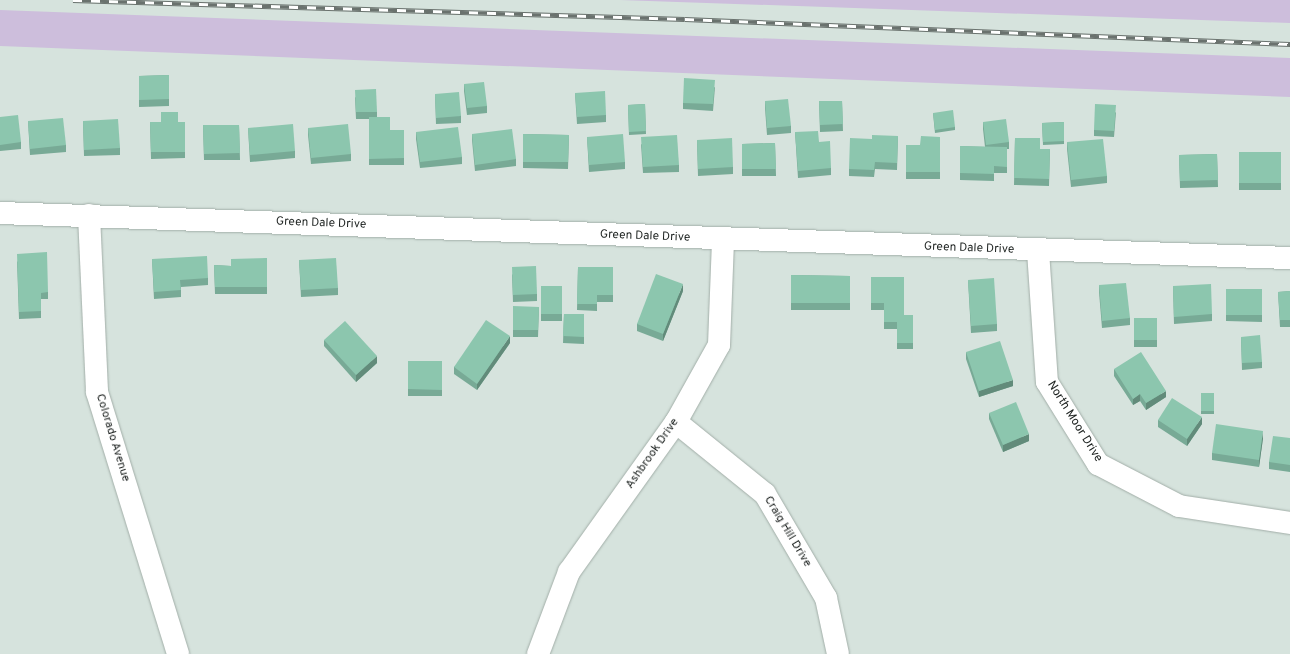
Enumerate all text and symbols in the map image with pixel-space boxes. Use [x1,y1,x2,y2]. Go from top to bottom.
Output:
street label: Green Dale Drive [275,215,367,233]
street label: Green Dale Drive [599,228,691,246]
street label: Green Dale Drive [923,240,1015,258]
street label: North Moor Drive [1043,379,1105,465]
street label: Colorado Avenue [92,392,132,484]
street label: Ashbrook Drive [623,416,683,492]
street label: Craig Hill Drive [760,494,814,570]

